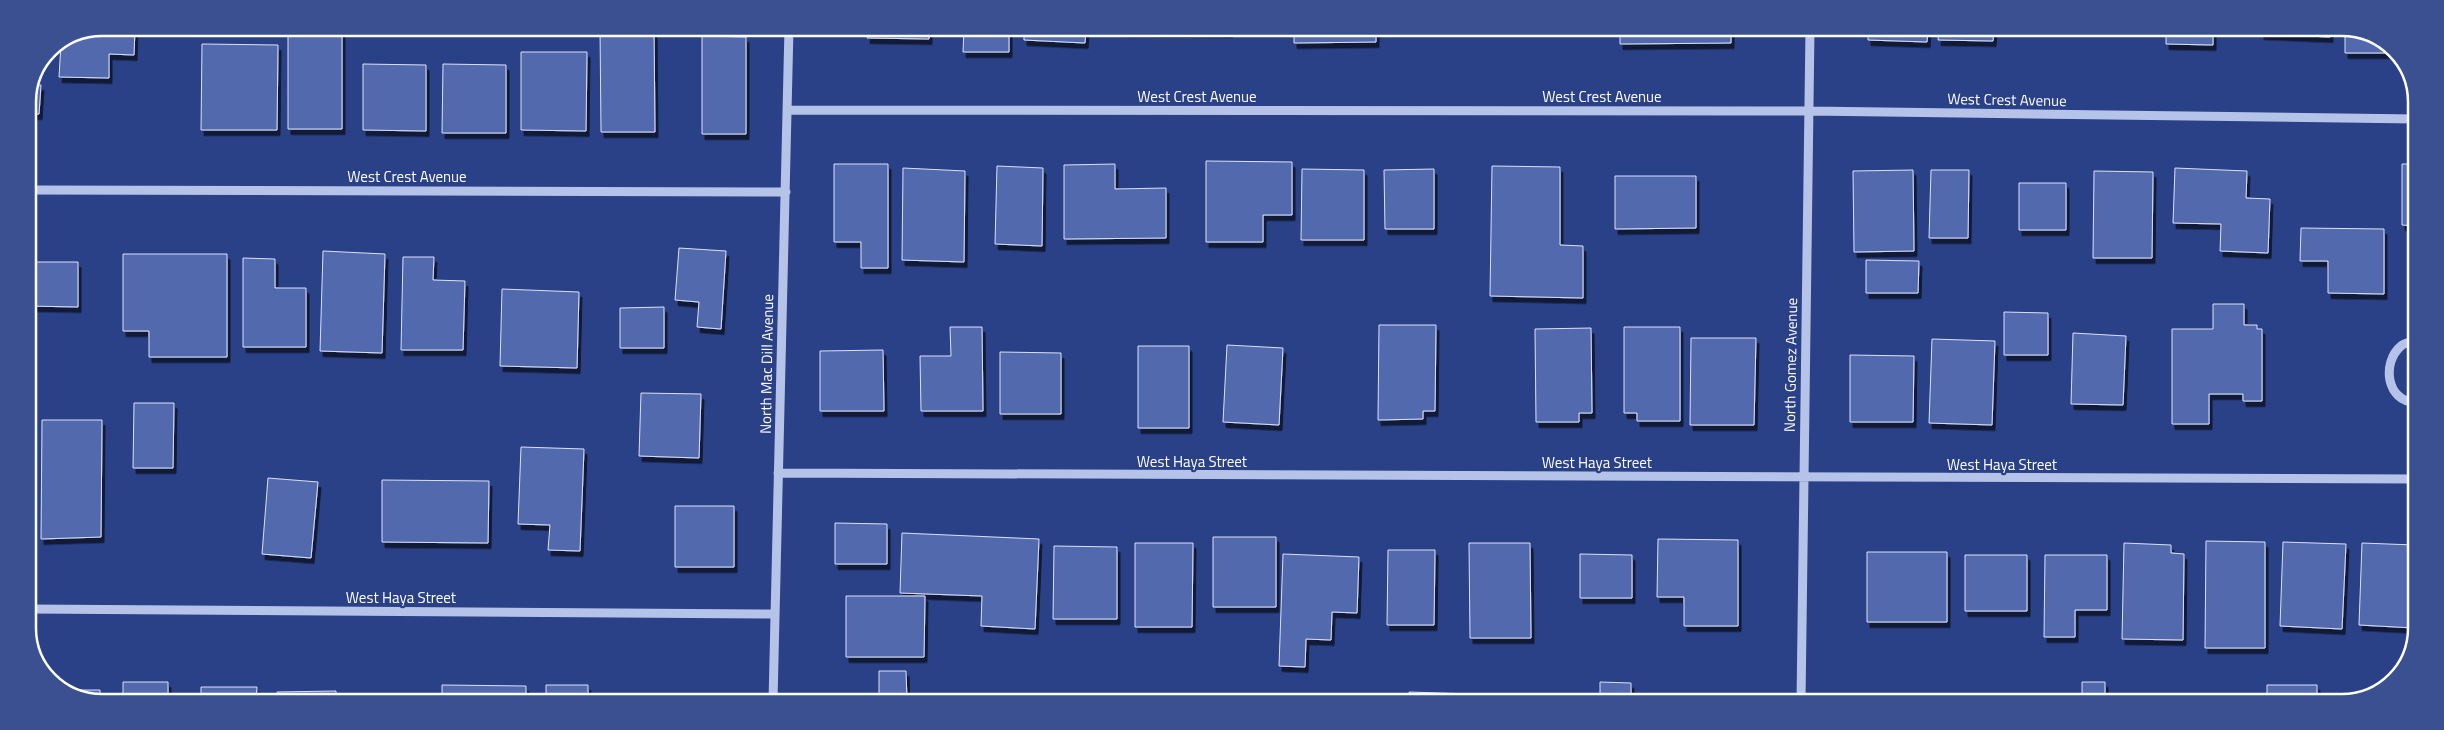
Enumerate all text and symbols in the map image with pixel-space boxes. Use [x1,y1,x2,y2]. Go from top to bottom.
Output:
street label: West Crest Avenue [1137,85,1257,108]
street label: West Crest Avenue [1542,85,1662,108]
street label: West Crest Avenue [1947,87,2067,112]
street label: West Crest Avenue [347,165,467,188]
street label: North Mac Dill Avenue [754,294,779,434]
street label: North Gomez Avenue [1778,298,1803,432]
street label: West Haya Street [1137,450,1248,473]
street label: West Haya Street [1542,451,1653,474]
street label: West Haya Street [1947,453,2058,476]
street label: West Haya Street [346,586,457,609]

